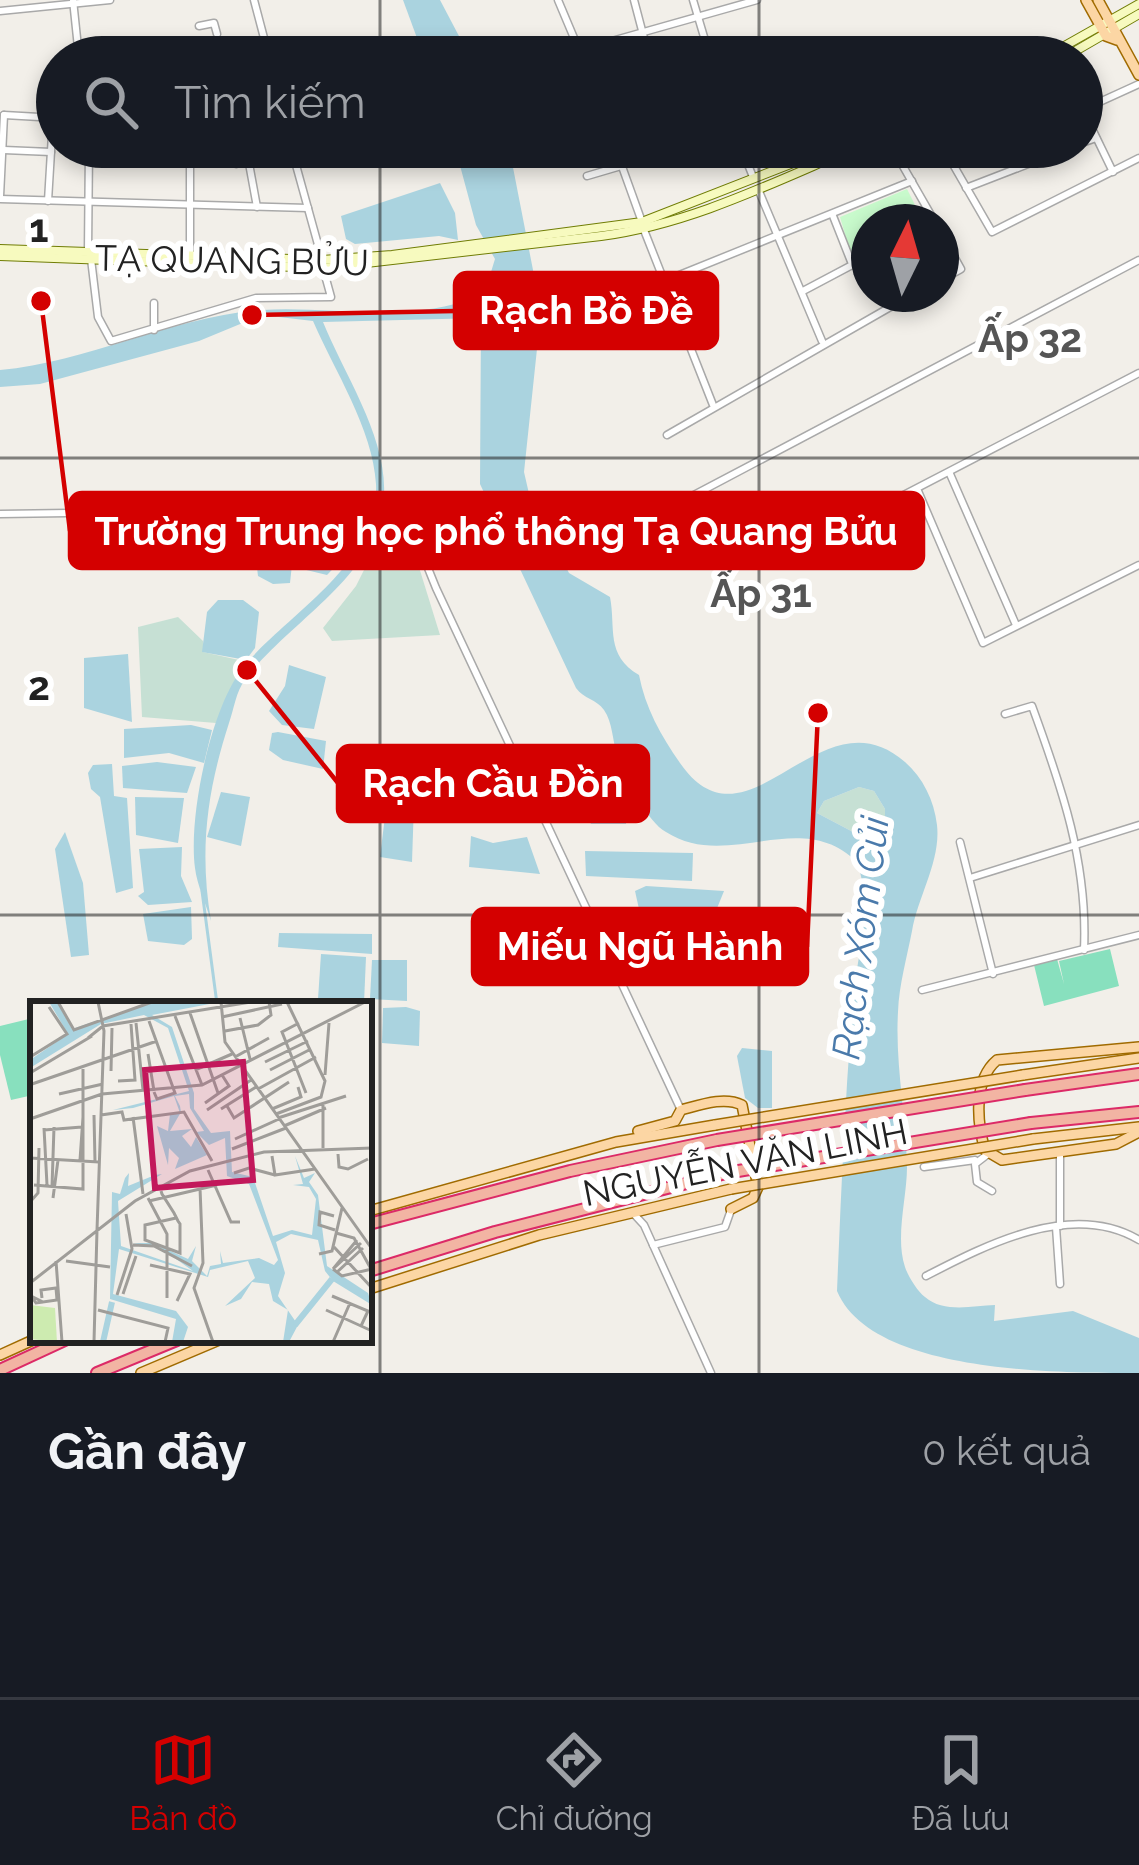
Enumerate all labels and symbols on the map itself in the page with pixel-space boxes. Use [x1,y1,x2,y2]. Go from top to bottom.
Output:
north arrow [851,204,959,312]
text: 1 [29,205,49,251]
street label: TẠ QUANG BỬU [95,236,369,283]
callout: Rạch Bồ Đề [455,273,717,348]
text: Rạch Bồ Đề [479,287,693,333]
district label: Ấp 32 [978,312,1082,361]
callout: Trường Trung học phổ thông Tạ Quang Bửu [70,493,923,568]
text: Trường Trung học phổ thông Tạ Quang Bửu [94,508,898,554]
district label: Ấp 31 [710,567,812,616]
text: 2 [28,663,50,709]
callout: Rạch Cầu Đồn [338,746,648,821]
text: Rạch Cầu Đồn [362,760,624,806]
water label: Rạch Xóm Củi [822,812,898,1062]
callout: Miếu Ngũ Hành [473,909,807,984]
text: Miếu Ngũ Hành [497,923,783,969]
inset map [30,1001,372,1343]
street label: NGUYỄN VĂN LINH [579,1108,911,1214]

